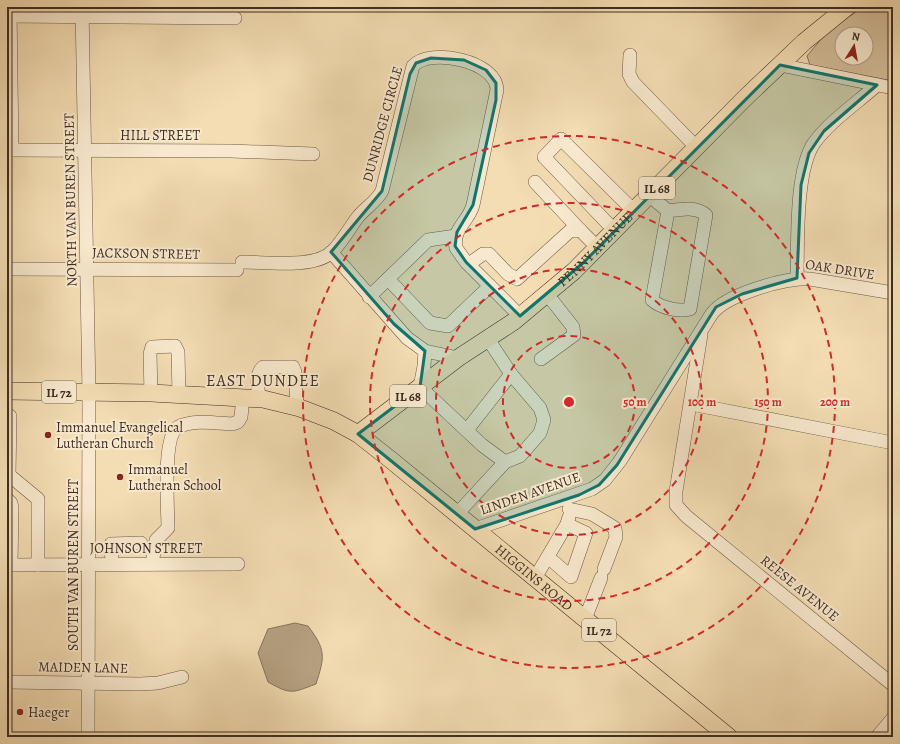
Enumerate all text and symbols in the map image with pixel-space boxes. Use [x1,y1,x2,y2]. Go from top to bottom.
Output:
north arrow [834,26,874,66]
text: N [850,29,861,45]
street label: DUNRIDGE CIRCLE [358,64,407,184]
street label: NORTH VAN BUREN STREET [59,113,82,287]
street label: HILL STREET [120,126,200,145]
road number: IL 68 [639,177,675,199]
street label: PENNY AVENUE [553,208,637,291]
street label: JACKSON STREET [92,243,200,264]
street label: OAK DRIVE [804,255,876,284]
district label: EAST DUNDEE [206,370,320,392]
road number: IL 72 [42,381,76,403]
road number: IL 68 [390,385,426,407]
text: 50 m [623,394,647,410]
text: 100 m [688,394,716,410]
text: 150 m [754,394,782,410]
text: 200 m [820,394,850,410]
centre of rings [562,395,576,409]
place label: Immanuel Evangelical Lutheran Church [56,418,183,453]
marker: Immanuel Evangelical Lutheran Church [43,430,53,440]
place label: Immanuel Lutheran School [128,460,222,495]
street label: LINDEN AVENUE [477,467,583,520]
marker: Immanuel Lutheran School [115,472,125,482]
street label: SOUTH VAN BUREN STREET [64,479,83,651]
street label: JOHNSON STREET [90,539,203,558]
street label: HIGGINS ROAD [491,540,577,615]
street label: REESE AVENUE [756,551,843,626]
road number: IL 72 [582,619,616,641]
street label: MAIDEN LANE [38,657,128,678]
place label: Haeger [28,703,70,722]
marker: Haeger [15,707,25,717]

